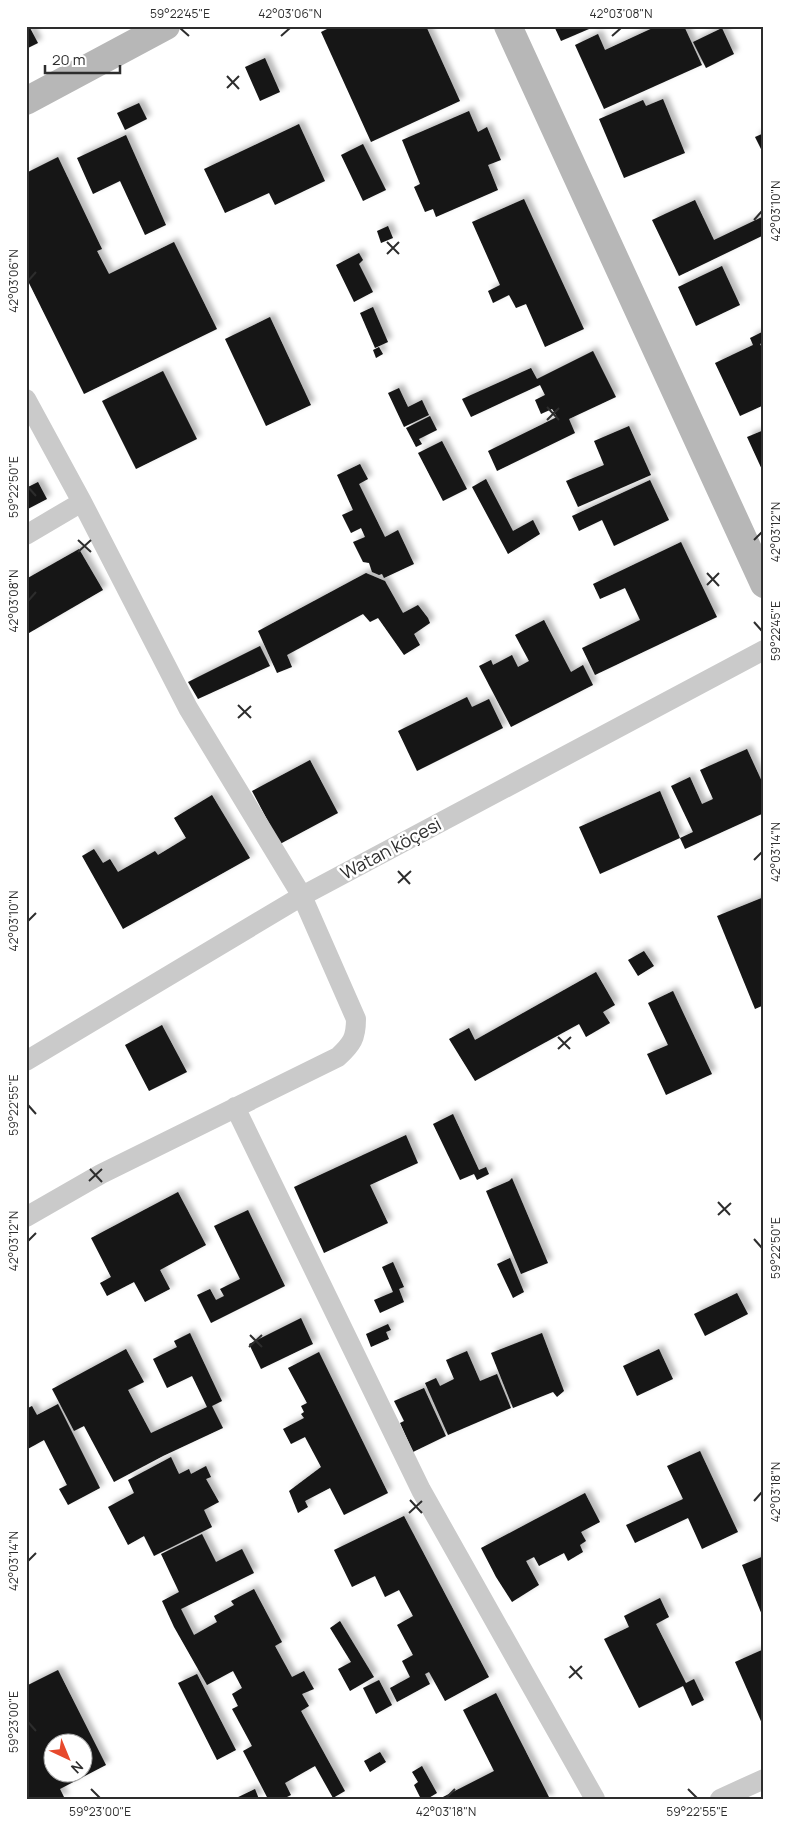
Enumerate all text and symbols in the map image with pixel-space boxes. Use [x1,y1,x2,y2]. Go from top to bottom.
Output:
text: 59°22'45"E [150,5,210,22]
text: 42°03'06"N [258,5,322,22]
text: 42°03'08"N [589,5,653,22]
scale bar [45,42,120,74]
text: 20 m [52,49,85,70]
text: 42°03'10"N [767,181,784,241]
text: 42°03'06"N [5,249,22,313]
text: 59°22'50"E [5,456,22,518]
text: 42°03'12"N [767,502,784,562]
text: 42°03'08"N [5,569,22,633]
text: 59°22'45"E [767,601,784,661]
street label: Watan köçesi [336,812,445,885]
text: 42°03'14"N [767,822,784,882]
text: 42°03'10"N [5,891,22,951]
text: 59°22'55"E [5,1074,22,1136]
text: 42°03'12"N [5,1211,22,1271]
text: 59°22'50"E [767,1217,784,1279]
text: 42°03'18"N [767,1462,784,1522]
text: 42°03'14"N [5,1531,22,1591]
text: 59°23'00"E [5,1691,22,1753]
north arrow [42,1732,92,1782]
text: N [67,1757,88,1778]
text: 59°23'00"E [69,1803,131,1820]
text: 42°03'18"N [416,1803,476,1820]
text: 59°22'55"E [666,1803,728,1820]

